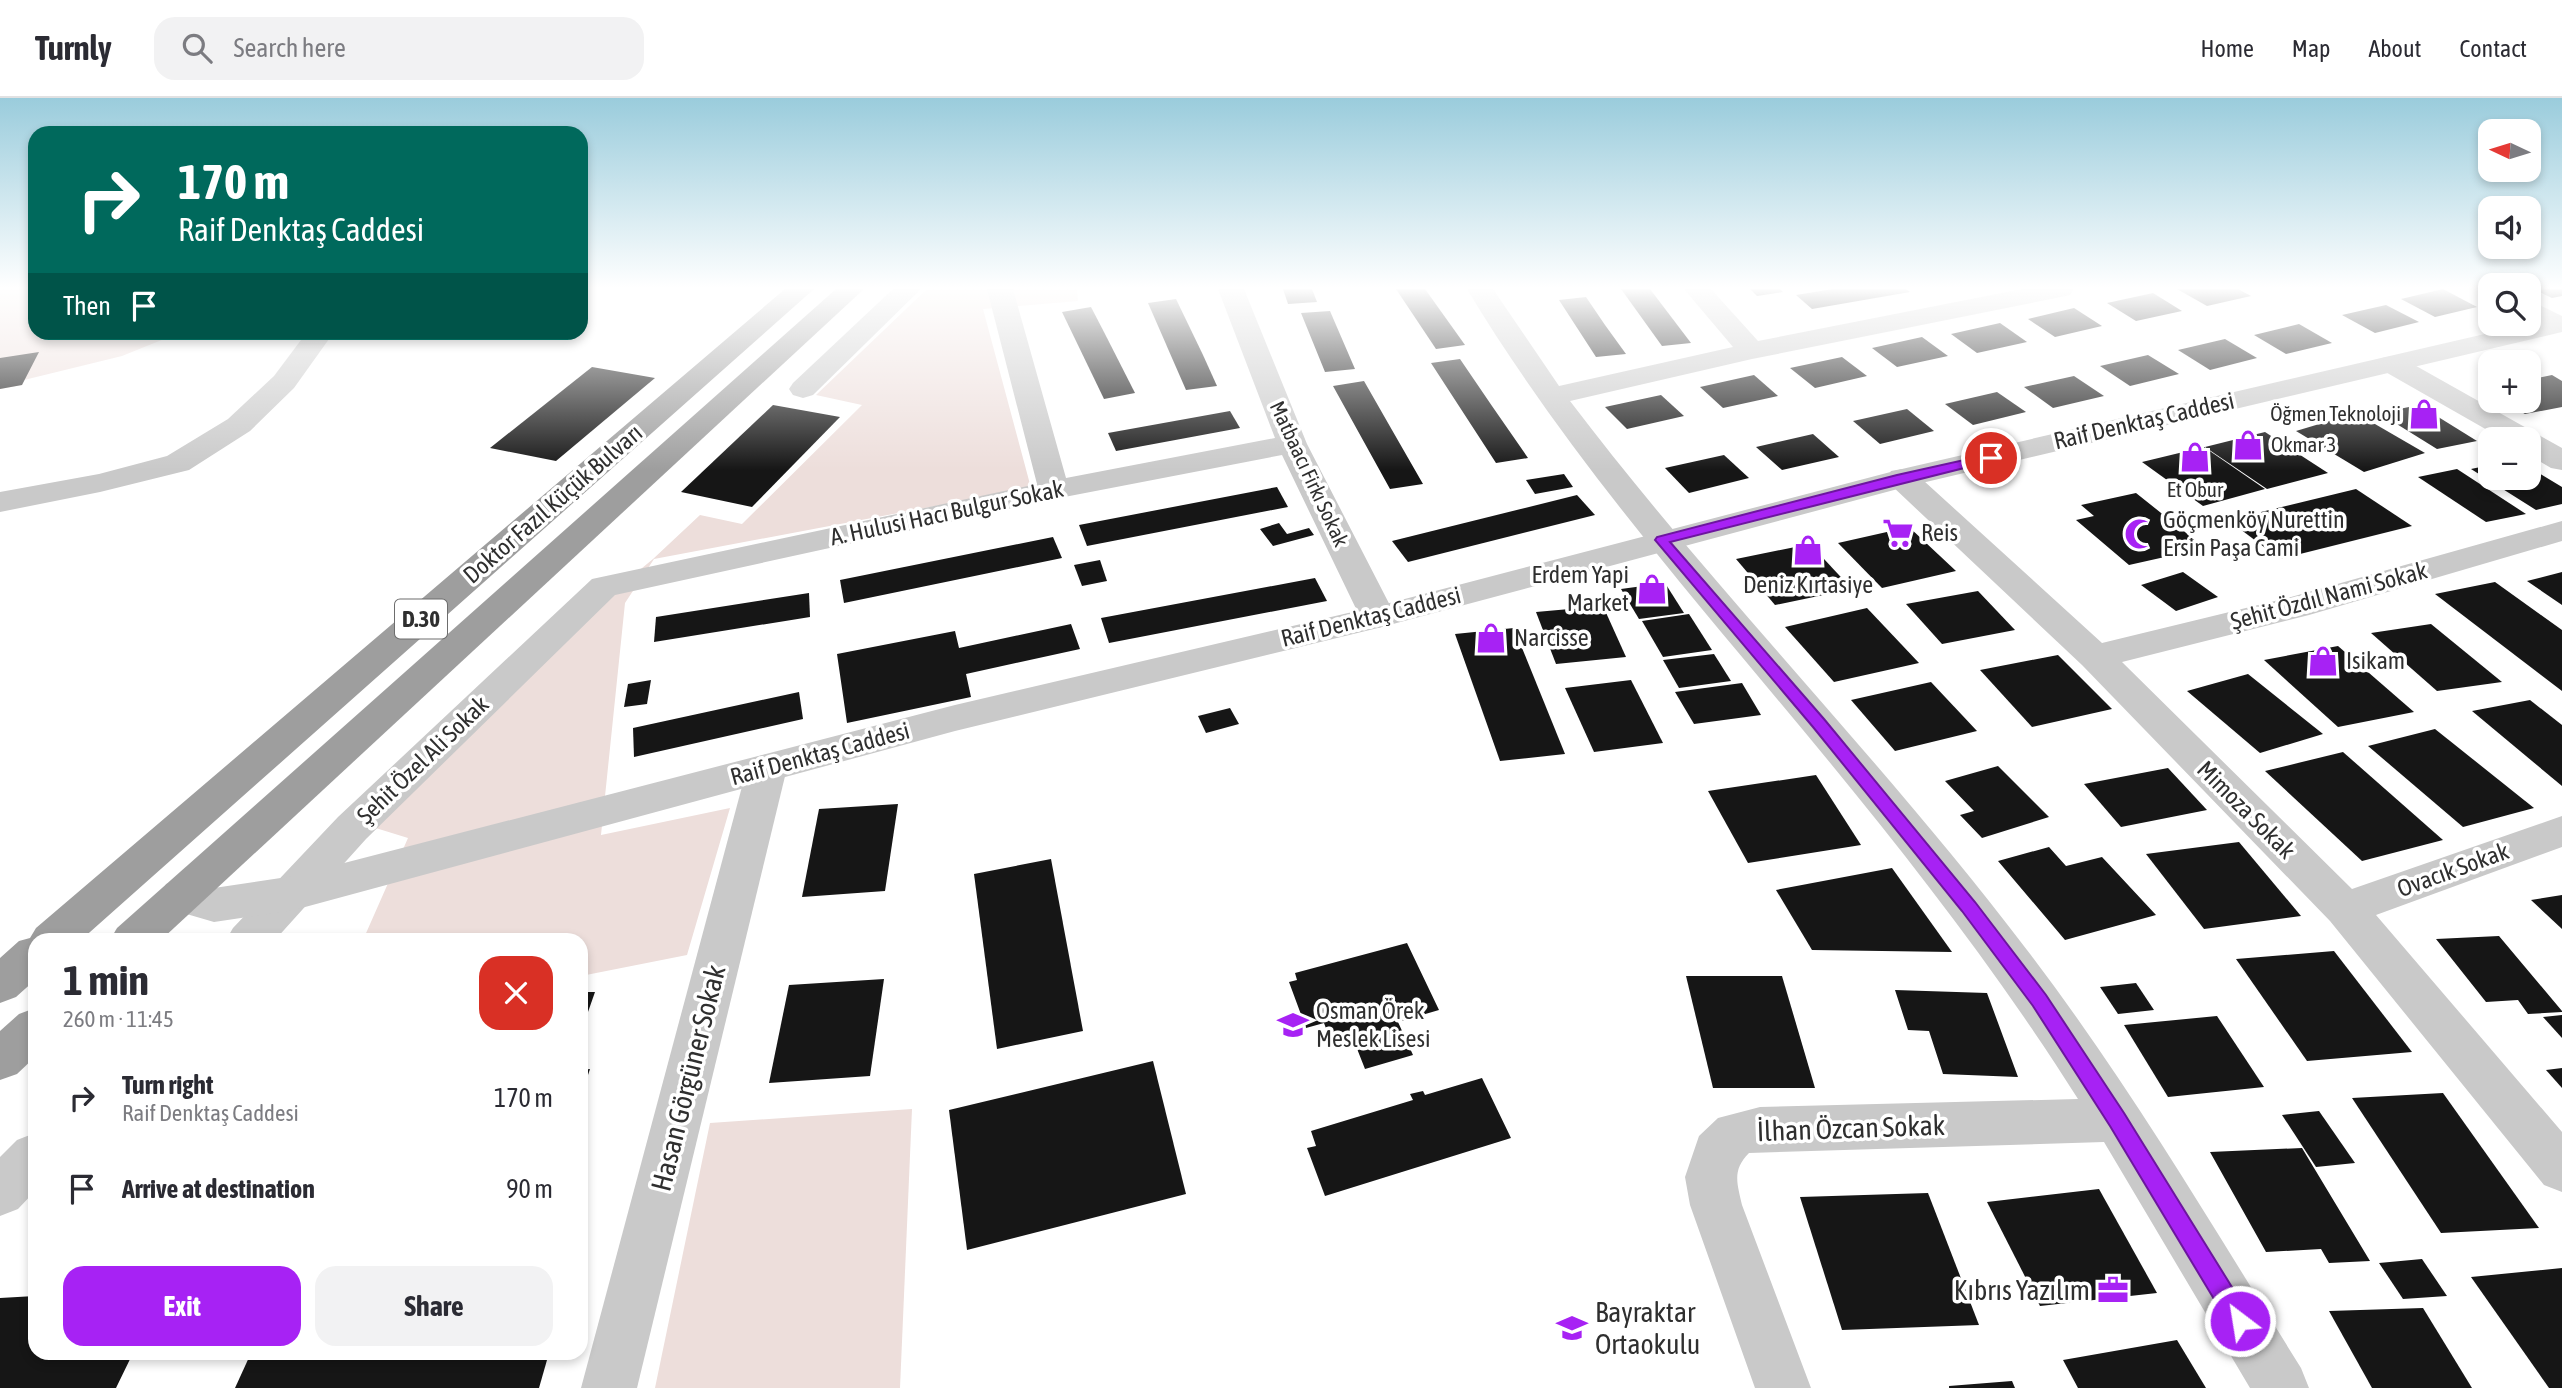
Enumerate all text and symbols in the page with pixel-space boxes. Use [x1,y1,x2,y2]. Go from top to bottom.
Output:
search box [154,17,644,80]
text: Turnly [35,29,112,67]
icon: search [178,29,216,67]
text: Search here [234,33,346,63]
text: Home [2200,35,2254,62]
text: Map [2292,35,2330,62]
text: About [2368,35,2421,62]
text: Contact [2459,35,2527,62]
north arrow [2478,119,2541,182]
map controls [2478,119,2541,490]
text: 170 m [178,153,289,209]
icon: right [63,154,154,245]
button: sound [2478,196,2541,259]
text: Raif Denktaş Caddesi [178,211,424,248]
button: search [2478,273,2541,336]
icon: arrive [125,287,163,325]
text: Then [63,291,111,321]
button: + [2478,350,2541,413]
street label: Raif Denktaş Caddesi [2051,387,2237,454]
street label: Matbaacı Firkı Sokak [1266,397,1354,550]
shop icon: Öğmen Teknoloji [2407,397,2441,431]
place label: Öğmen Teknoloji [2270,401,2401,425]
street label: Doktor Fazıl Küçük Bulvarı [458,419,647,588]
button: − [2478,427,2541,490]
pin [1961,428,2021,488]
shop icon: Okmar 3 [2231,428,2265,462]
place label: Okmar 3 [2271,432,2336,456]
icon: arrive [1972,439,2010,477]
shop icon: Et Obur [2178,440,2212,474]
street label: A. Hulusi Hacı Bulgur Sokak [828,474,1066,550]
place label: Et Obur [2167,477,2224,501]
place label: Göçmenköy Nurettin Ersin Paşa Cami [2163,506,2345,561]
supermarket icon: Reis [1881,516,1915,550]
mosque icon: Göçmenköy Nurettin Ersin Paşa Cami [2123,517,2157,551]
place label: Reis [1921,519,1958,546]
shop icon: Deniz Kırtasiye [1791,533,1825,567]
street label: Şehit Özdıl Nami Sokak [2228,556,2431,635]
place label: Erdem Yapi Market [1532,561,1629,616]
place label: Deniz Kırtasiye [1743,571,1873,598]
shop icon: Erdem Yapi Market [1635,572,1669,606]
street label: Raif Denktaş Caddesi [1278,581,1464,652]
road number: D.30 [395,600,447,638]
shop icon: Narcisse [1474,621,1508,655]
place label: Narcisse [1514,624,1589,651]
shop icon: Isikam [2306,644,2340,678]
place label: Isikam [2346,647,2405,674]
street label: Şehit Özel Ali Sokak [351,690,494,829]
street label: Raif Denktaş Caddesi [727,717,913,790]
street label: Mimoza Sokak [2192,755,2301,864]
street label: Ovacık Sokak [2393,837,2513,902]
text: 1 min [63,956,149,1004]
button: close [479,956,553,1030]
street label: Hasan Görgüner Sokak [644,962,732,1194]
place label: Osman Örek Meslek Lisesi [1316,997,1430,1052]
text: 260 m · 11:45 [63,1006,174,1032]
school or university icon: Osman Örek Meslek Lisesi [1276,1008,1310,1042]
text: Turn right [122,1070,213,1100]
icon: right [63,1079,101,1117]
text: 170 m [494,1083,553,1113]
text: Raif Denktaş Caddesi [122,1100,299,1126]
street label: İlhan Özcan Sokak [1756,1109,1946,1147]
icon: arrive [63,1170,101,1208]
text: Arrive at destination [122,1174,315,1204]
text: 90 m [506,1174,553,1204]
button: Exit [63,1266,301,1346]
button: Share [315,1266,553,1346]
office icon: Kıbrıs Yazılım [2096,1273,2130,1307]
place label: Kıbrıs Yazılım [1954,1274,2090,1306]
position arrow [2203,1284,2277,1358]
place label: Bayraktar Ortaokulu [1595,1296,1700,1360]
school or university icon: Bayraktar Ortaokulu [1555,1311,1589,1345]

